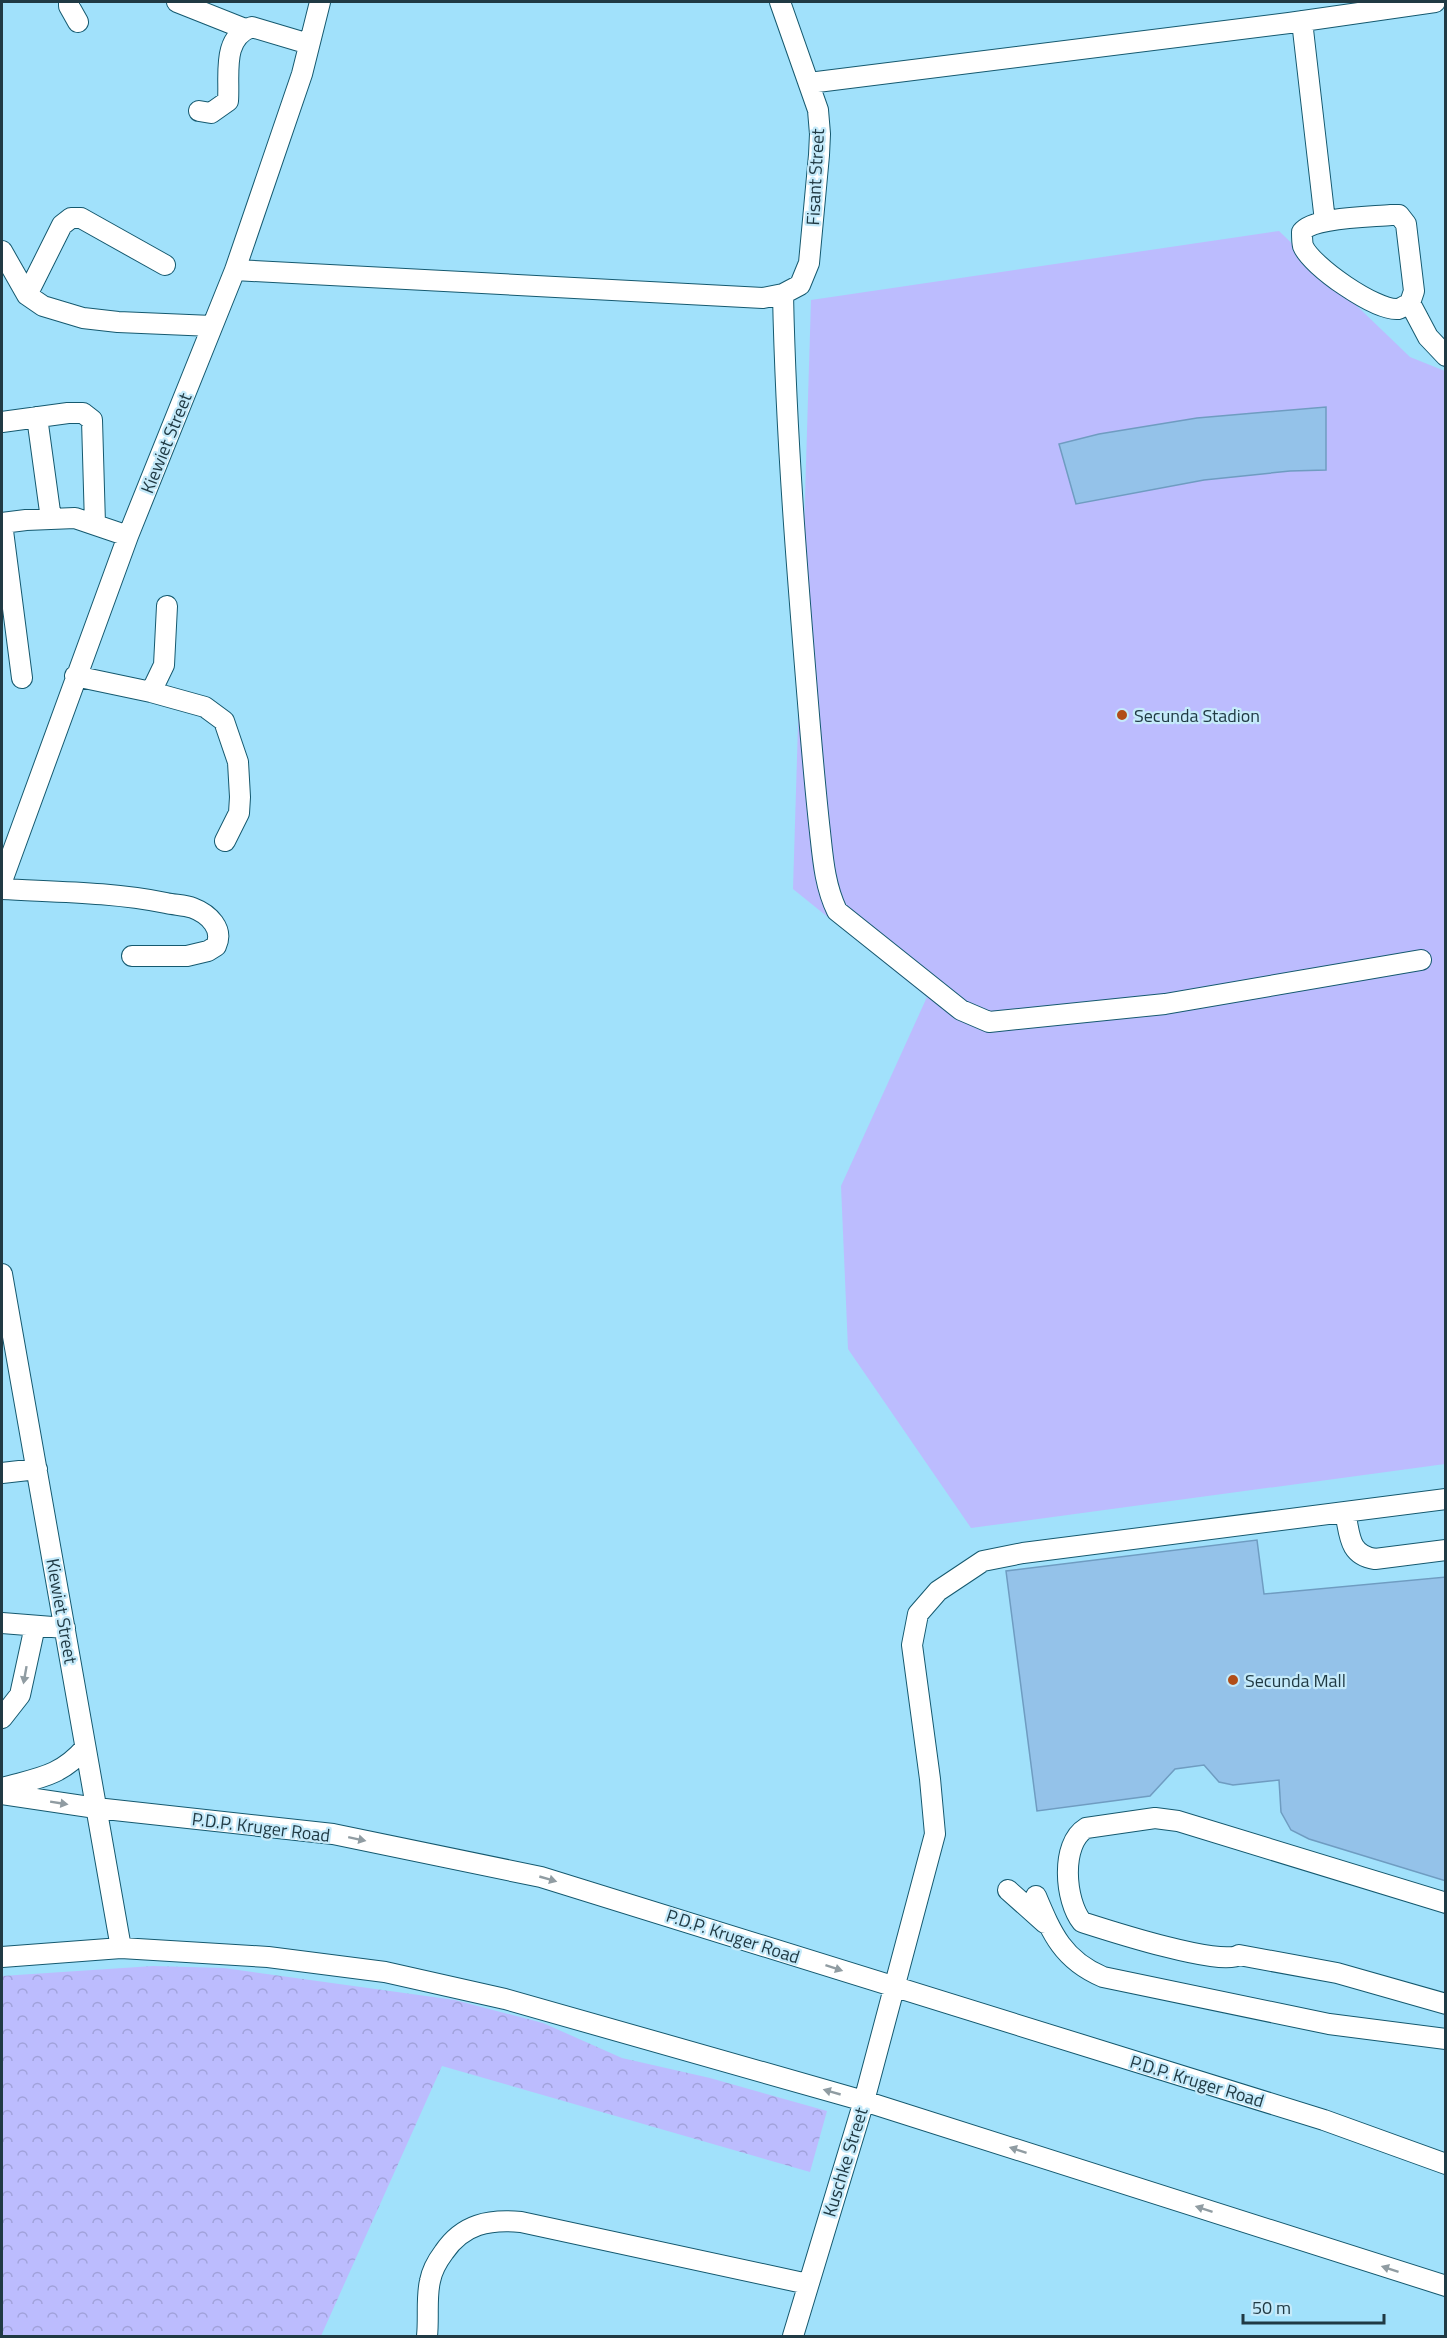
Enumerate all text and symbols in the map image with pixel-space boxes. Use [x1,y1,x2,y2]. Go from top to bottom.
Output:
street label: Fisant Street [799,127,831,226]
street label: Kiewiet Street [134,388,199,497]
place label: Secunda Stadion [1134,702,1260,729]
marker: Secunda Stadion [1115,708,1129,722]
street label: Kiewiet Street [39,1556,85,1666]
one-way arrow [20,1666,29,1685]
place label: Secunda Mall [1245,1667,1346,1694]
marker: Secunda Mall [1226,1673,1240,1687]
one-way arrow [50,1798,69,1807]
street label: P.D.P. Kruger Road [190,1805,332,1849]
one-way arrow [348,1835,367,1844]
one-way arrow [539,1875,557,1884]
street label: P.D.P. Kruger Road [663,1902,803,1970]
one-way arrow [825,1964,843,1973]
street label: P.D.P. Kruger Road [1127,2048,1267,2114]
one-way arrow [823,2087,841,2096]
street label: Kuschke Street [816,2103,875,2220]
one-way arrow [1009,2145,1027,2154]
one-way arrow [1195,2204,1213,2214]
one-way arrow [1381,2263,1399,2273]
scale bar [1243,2287,1384,2325]
text: 50 m [1252,2294,1291,2321]

